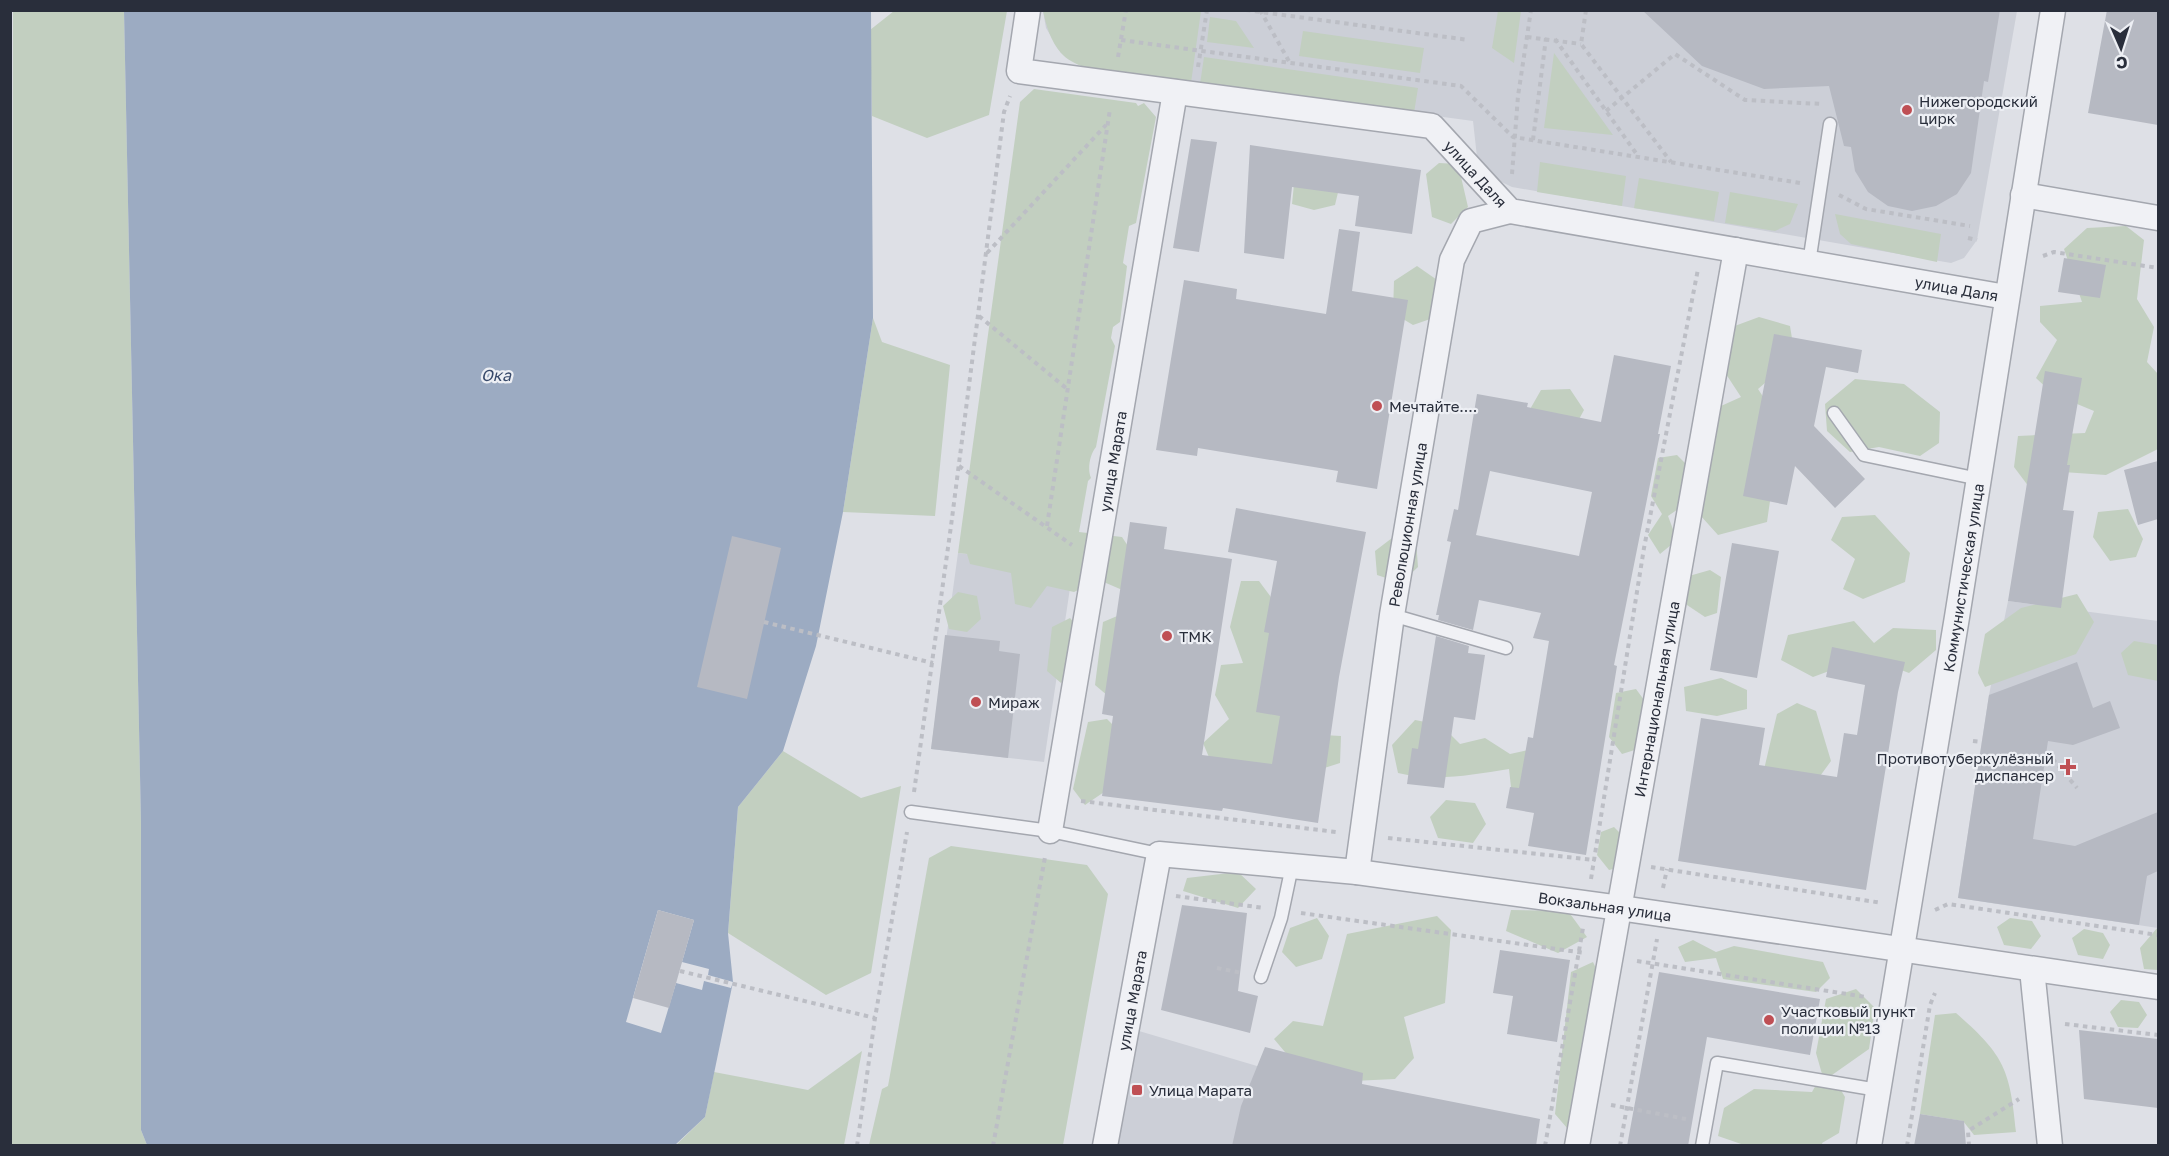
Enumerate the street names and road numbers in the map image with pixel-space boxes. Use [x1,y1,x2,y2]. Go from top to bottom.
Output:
street label: улица Даля [1441,136,1511,211]
street label: улица Даля [1913,272,2000,305]
street label: улица Марата [1095,409,1130,513]
street label: Революционная улица [1385,441,1430,608]
street label: Коммунистическая улица [1939,482,1987,673]
street label: Интернациональная улица [1630,599,1683,799]
street label: Вокзальная улица [1537,888,1673,924]
street label: улица Марата [1114,949,1150,1052]

